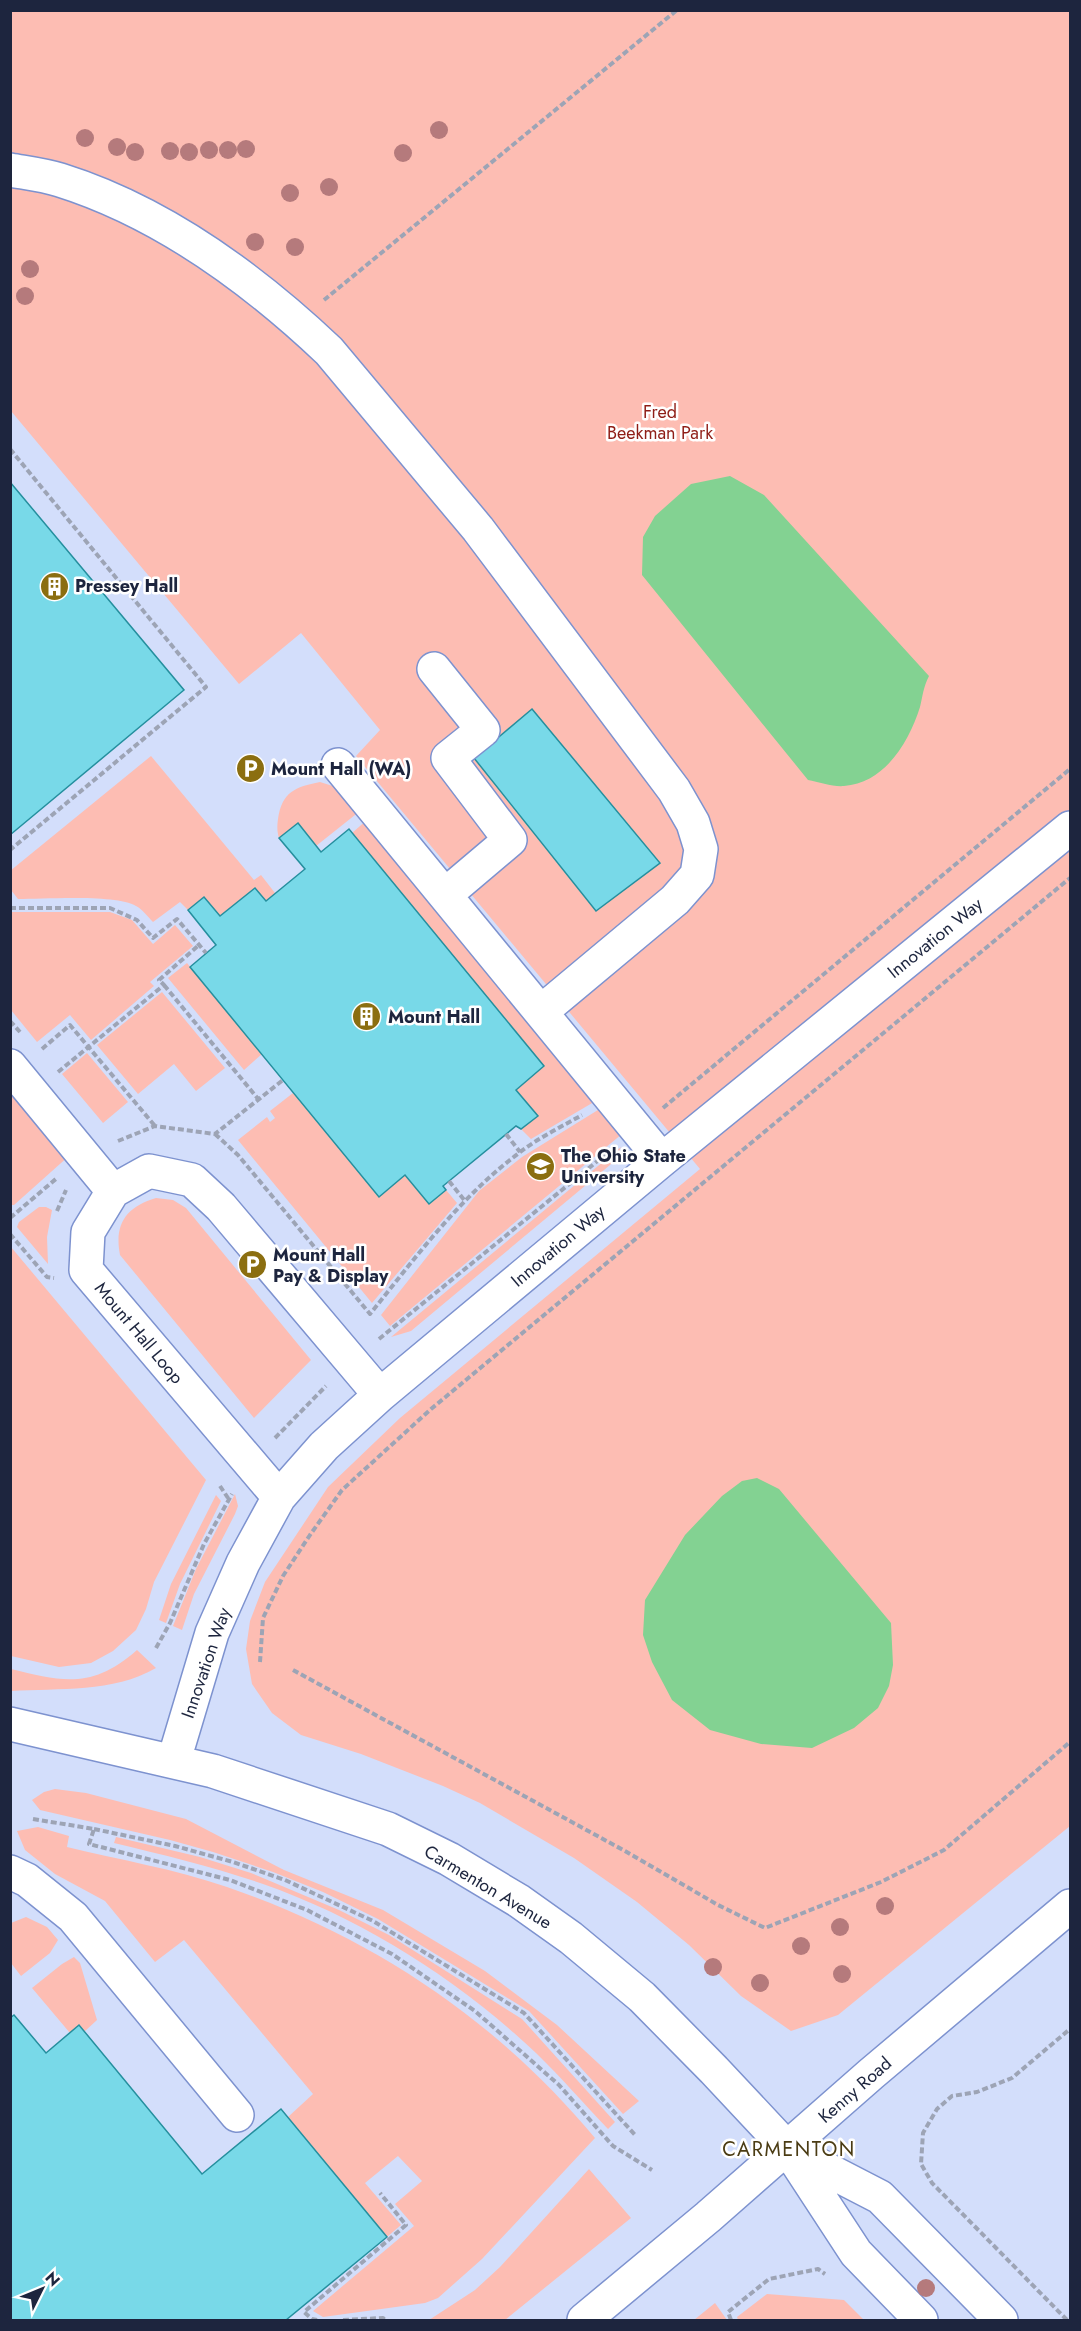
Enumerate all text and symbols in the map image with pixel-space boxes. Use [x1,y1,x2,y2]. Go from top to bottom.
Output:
park label: Fred Beekman Park [607,399,713,446]
building icon: Pressey Hall [38,570,70,602]
place label: Pressey Hall [75,573,178,599]
parking icon: Mount Hall (WA) [234,753,266,785]
place label: Mount Hall (WA) [271,756,411,782]
street label: Innovation Way [882,891,988,984]
building icon: Mount Hall [351,1001,383,1033]
place label: Mount Hall [388,1004,480,1030]
place label: The Ohio State University [561,1143,686,1190]
school or university icon: The Ohio State University [524,1150,556,1182]
street label: Innovation Way [505,1199,611,1293]
place label: Mount Hall Pay & Display [273,1242,389,1289]
parking icon: Mount Hall Pay & Display [236,1249,268,1281]
street label: Mount Hall Loop [88,1276,190,1390]
street label: Innovation Way [175,1604,237,1722]
street label: Carmenton Avenue [419,1839,557,1935]
street label: Kenny Road [813,2051,897,2129]
district label: CARMENTON [722,2135,856,2164]
north arrow [12,2259,72,2319]
text: N [40,2267,65,2292]

